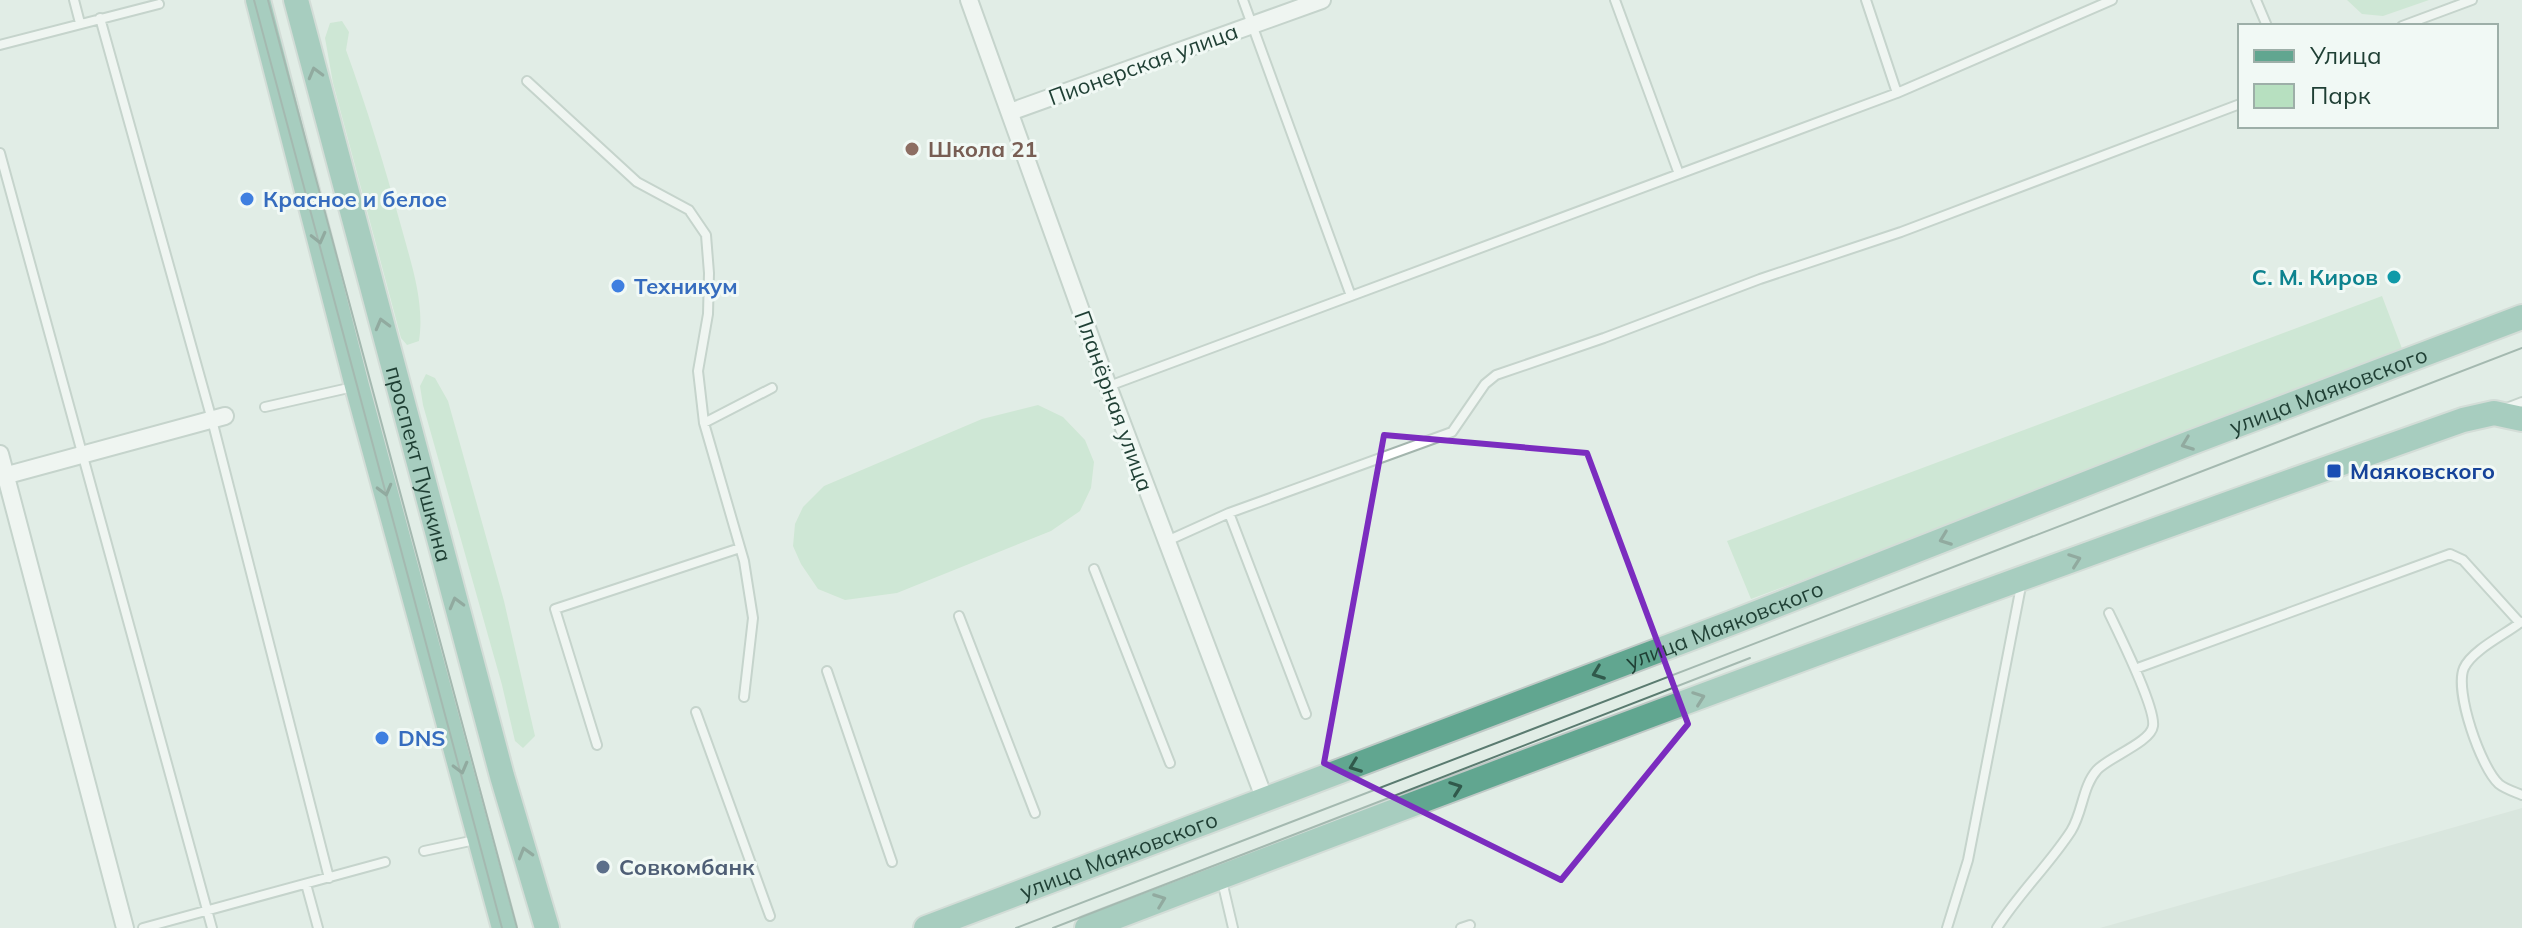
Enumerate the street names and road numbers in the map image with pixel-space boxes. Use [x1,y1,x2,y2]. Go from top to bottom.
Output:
street label: Пионерская улица [1044,17,1242,111]
street label: Планёрная улица [1068,307,1160,495]
street label: улица Маяковского [2226,340,2431,441]
street label: проспект Пушкина [380,363,459,565]
street label: улица Маяковского [1622,574,1827,676]
street label: улица Маяковского [1016,805,1222,905]

